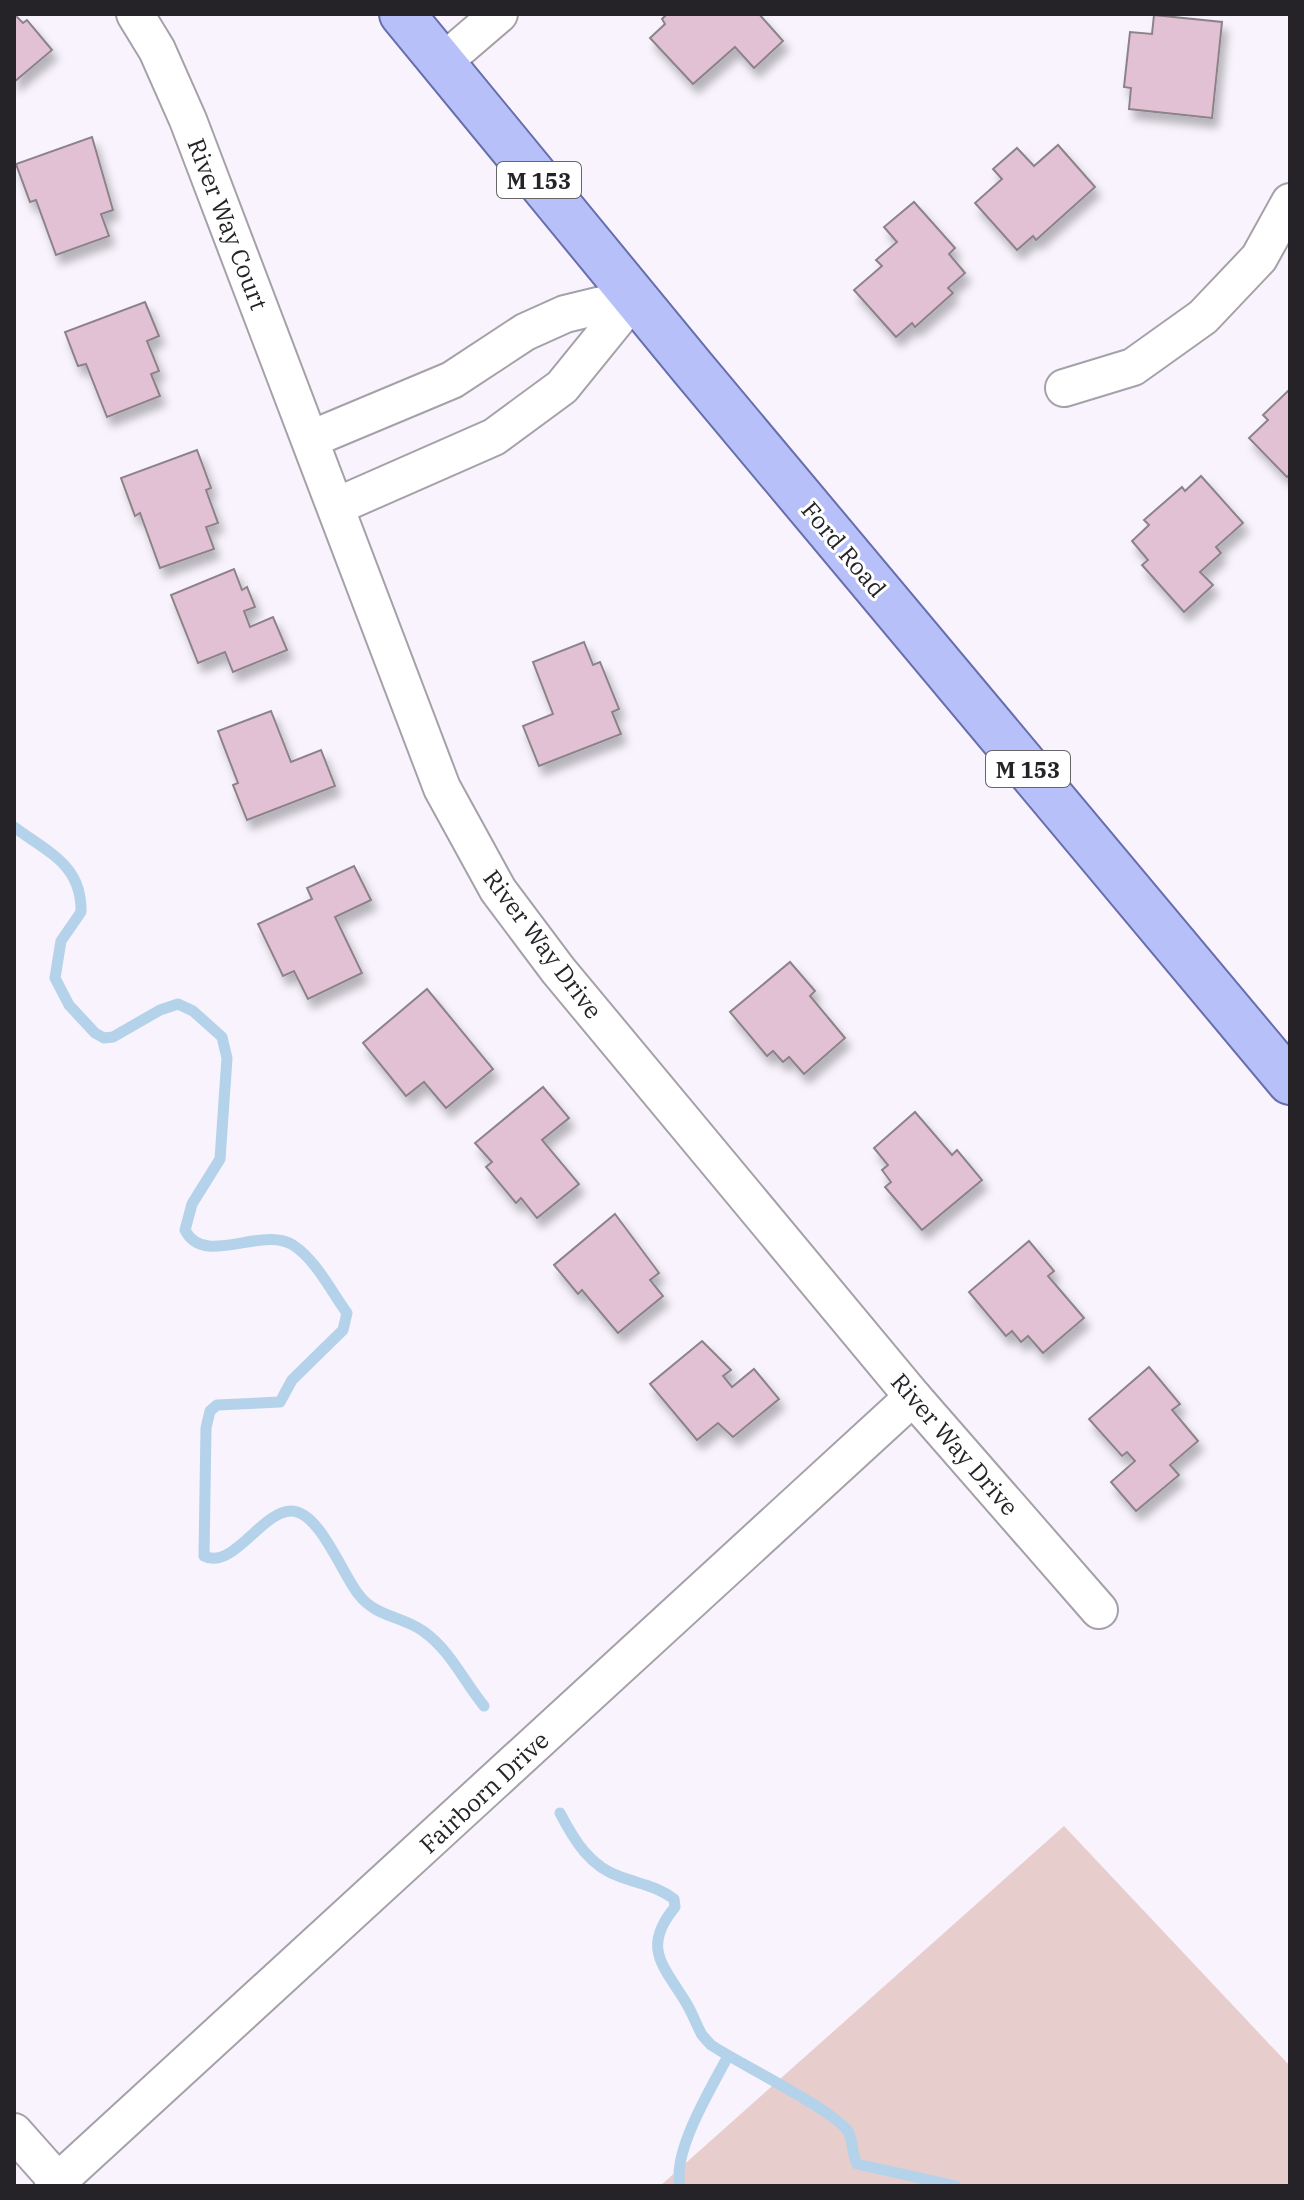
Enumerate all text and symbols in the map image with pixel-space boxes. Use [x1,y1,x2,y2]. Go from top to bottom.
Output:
street label: River Way Court [181,134,275,314]
road number: M 153 [497,162,581,198]
street label: Ford Road [795,494,893,604]
road number: M 153 [986,751,1070,787]
street label: River Way Drive [476,863,610,1025]
street label: River Way Drive [884,1366,1026,1522]
street label: Fairborn Drive [413,1724,555,1860]

